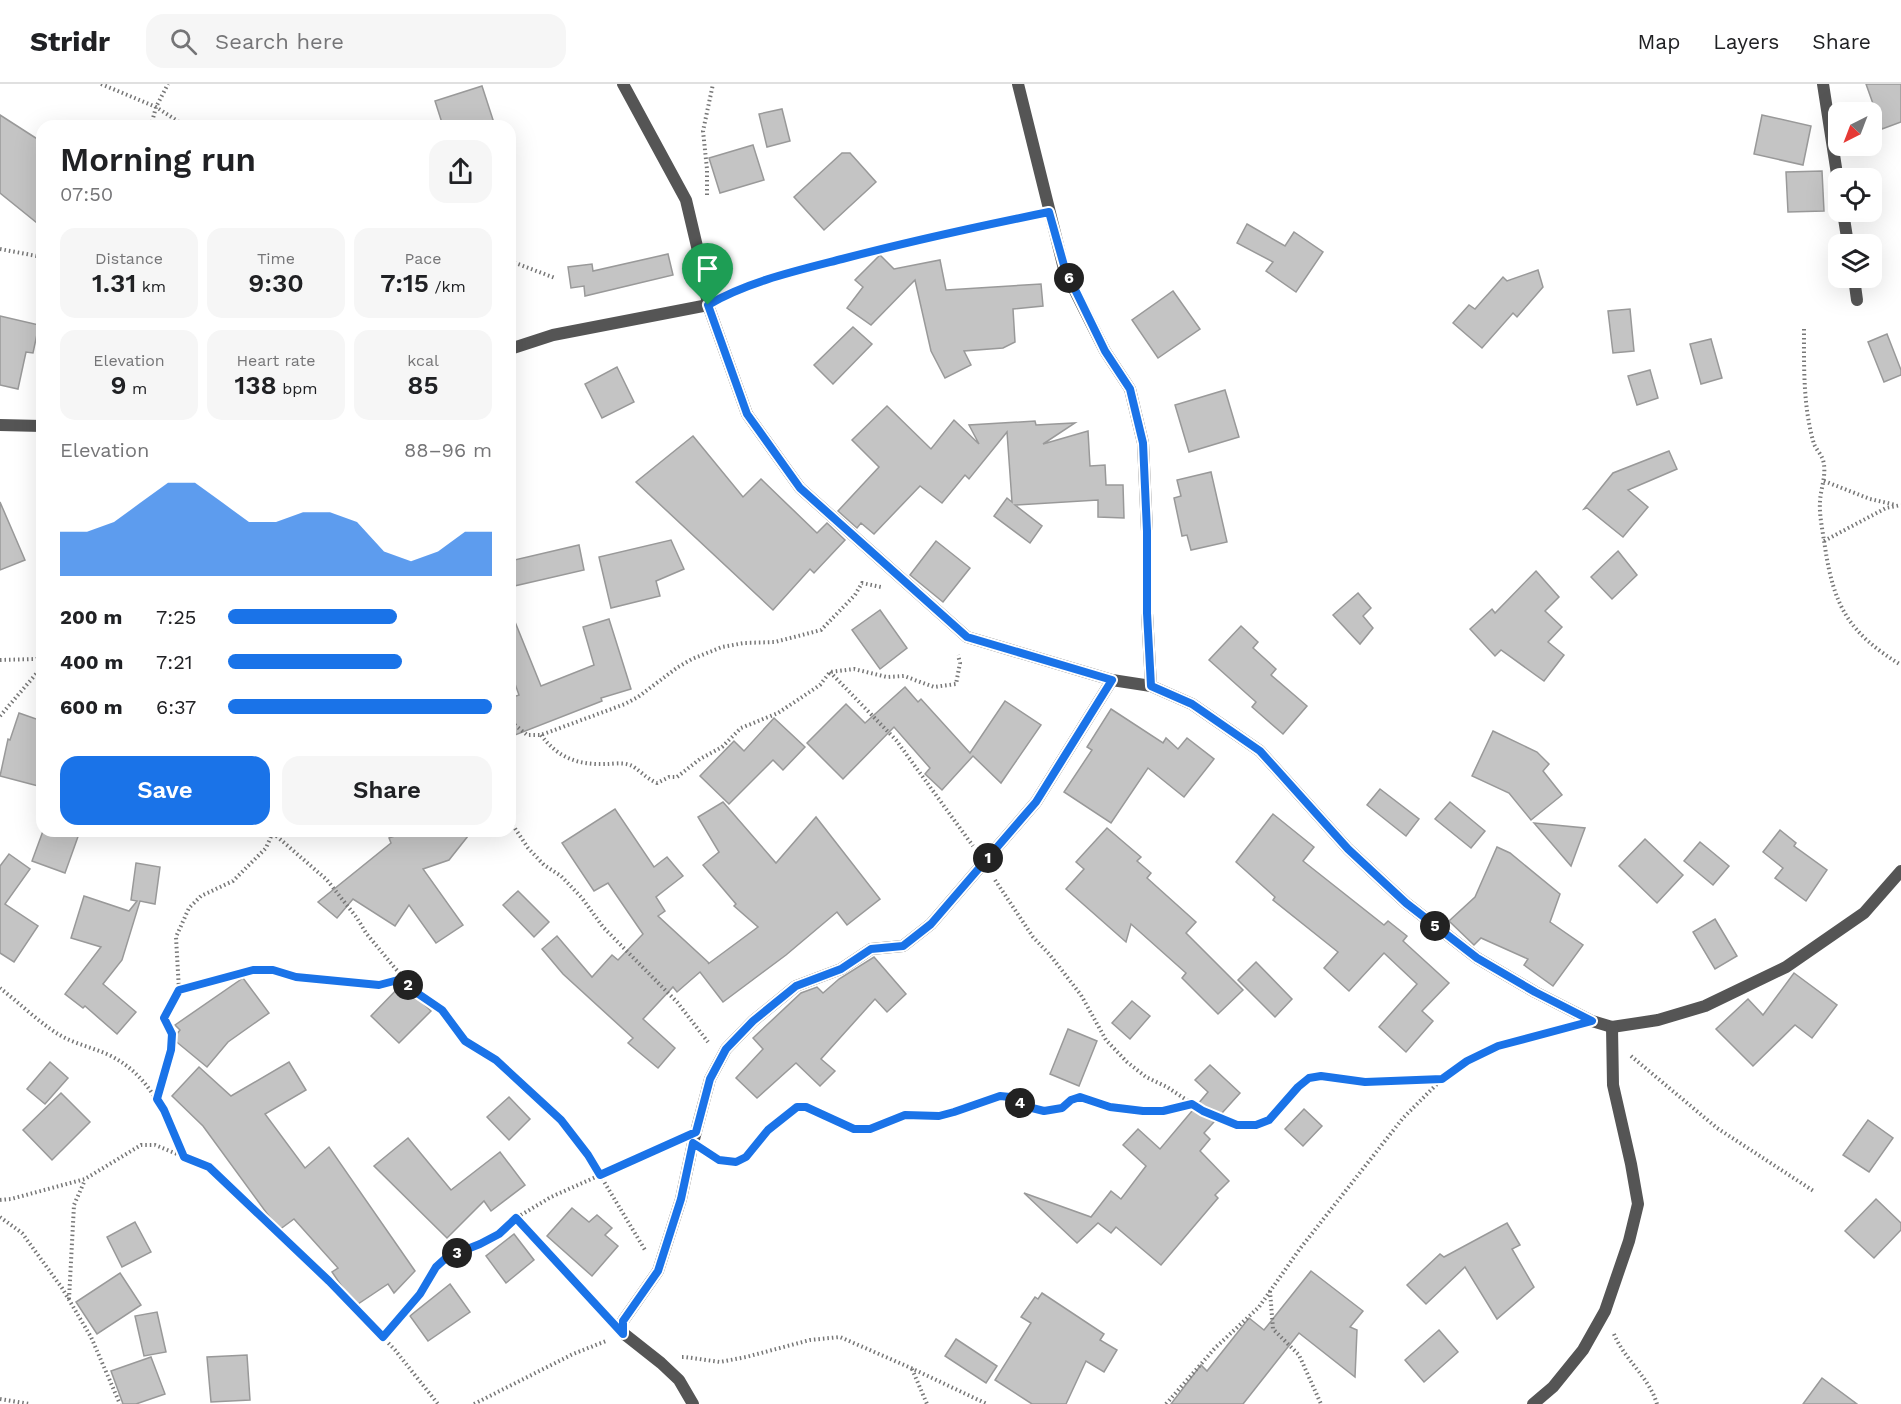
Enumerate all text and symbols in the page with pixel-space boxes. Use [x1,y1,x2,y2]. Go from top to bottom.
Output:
search box [146,14,566,68]
text: Stridr [30,25,110,58]
icon: search [167,25,200,58]
text: Search here [215,29,344,54]
text: Map [1637,29,1680,54]
text: Layers [1713,29,1779,54]
text: Share [1812,29,1871,54]
north arrow [1828,102,1882,156]
map controls [1828,102,1882,288]
text: Morning run [60,140,256,179]
button: share [429,140,492,203]
button: locate [1828,168,1882,222]
text: 07:50 [60,182,113,206]
button: layers [1828,234,1882,288]
pin [682,243,733,305]
text: Distance [95,249,163,268]
text: Time [257,249,295,268]
text: Pace [404,249,442,268]
icon: arrive [691,252,724,285]
pin: 6 [1054,263,1084,293]
text: 1.31 [92,268,136,298]
text: 9:30 [248,268,304,298]
text: 7:15 [380,268,429,298]
text: 6 [1064,268,1074,287]
text: km [136,277,166,296]
text: /km [429,277,466,296]
text: Elevation [93,351,165,370]
text: Heart rate [236,351,316,370]
text: kcal [407,351,439,370]
text: 9 [111,370,127,400]
text: 138 [234,370,277,400]
text: 85 [407,370,439,400]
text: m [127,379,147,398]
text: bpm [277,379,318,398]
text: Elevation [60,438,149,462]
text: 88–96 m [404,438,492,462]
text: 200 m [60,605,122,629]
text: 7:25 [156,605,196,629]
text: 400 m [60,650,123,674]
text: 7:21 [156,650,193,674]
text: 600 m [60,695,123,719]
text: 6:37 [156,695,196,719]
button: Save [60,756,270,825]
button: Share [282,756,492,825]
pin: 1 [973,843,1003,873]
text: 1 [985,848,991,867]
pin: 5 [1420,911,1450,941]
text: 5 [1430,916,1440,935]
pin: 2 [393,970,423,1000]
text: 2 [403,975,413,994]
pin: 4 [1005,1088,1035,1118]
text: 4 [1015,1093,1025,1112]
pin: 3 [442,1238,472,1268]
text: 3 [452,1243,462,1262]

